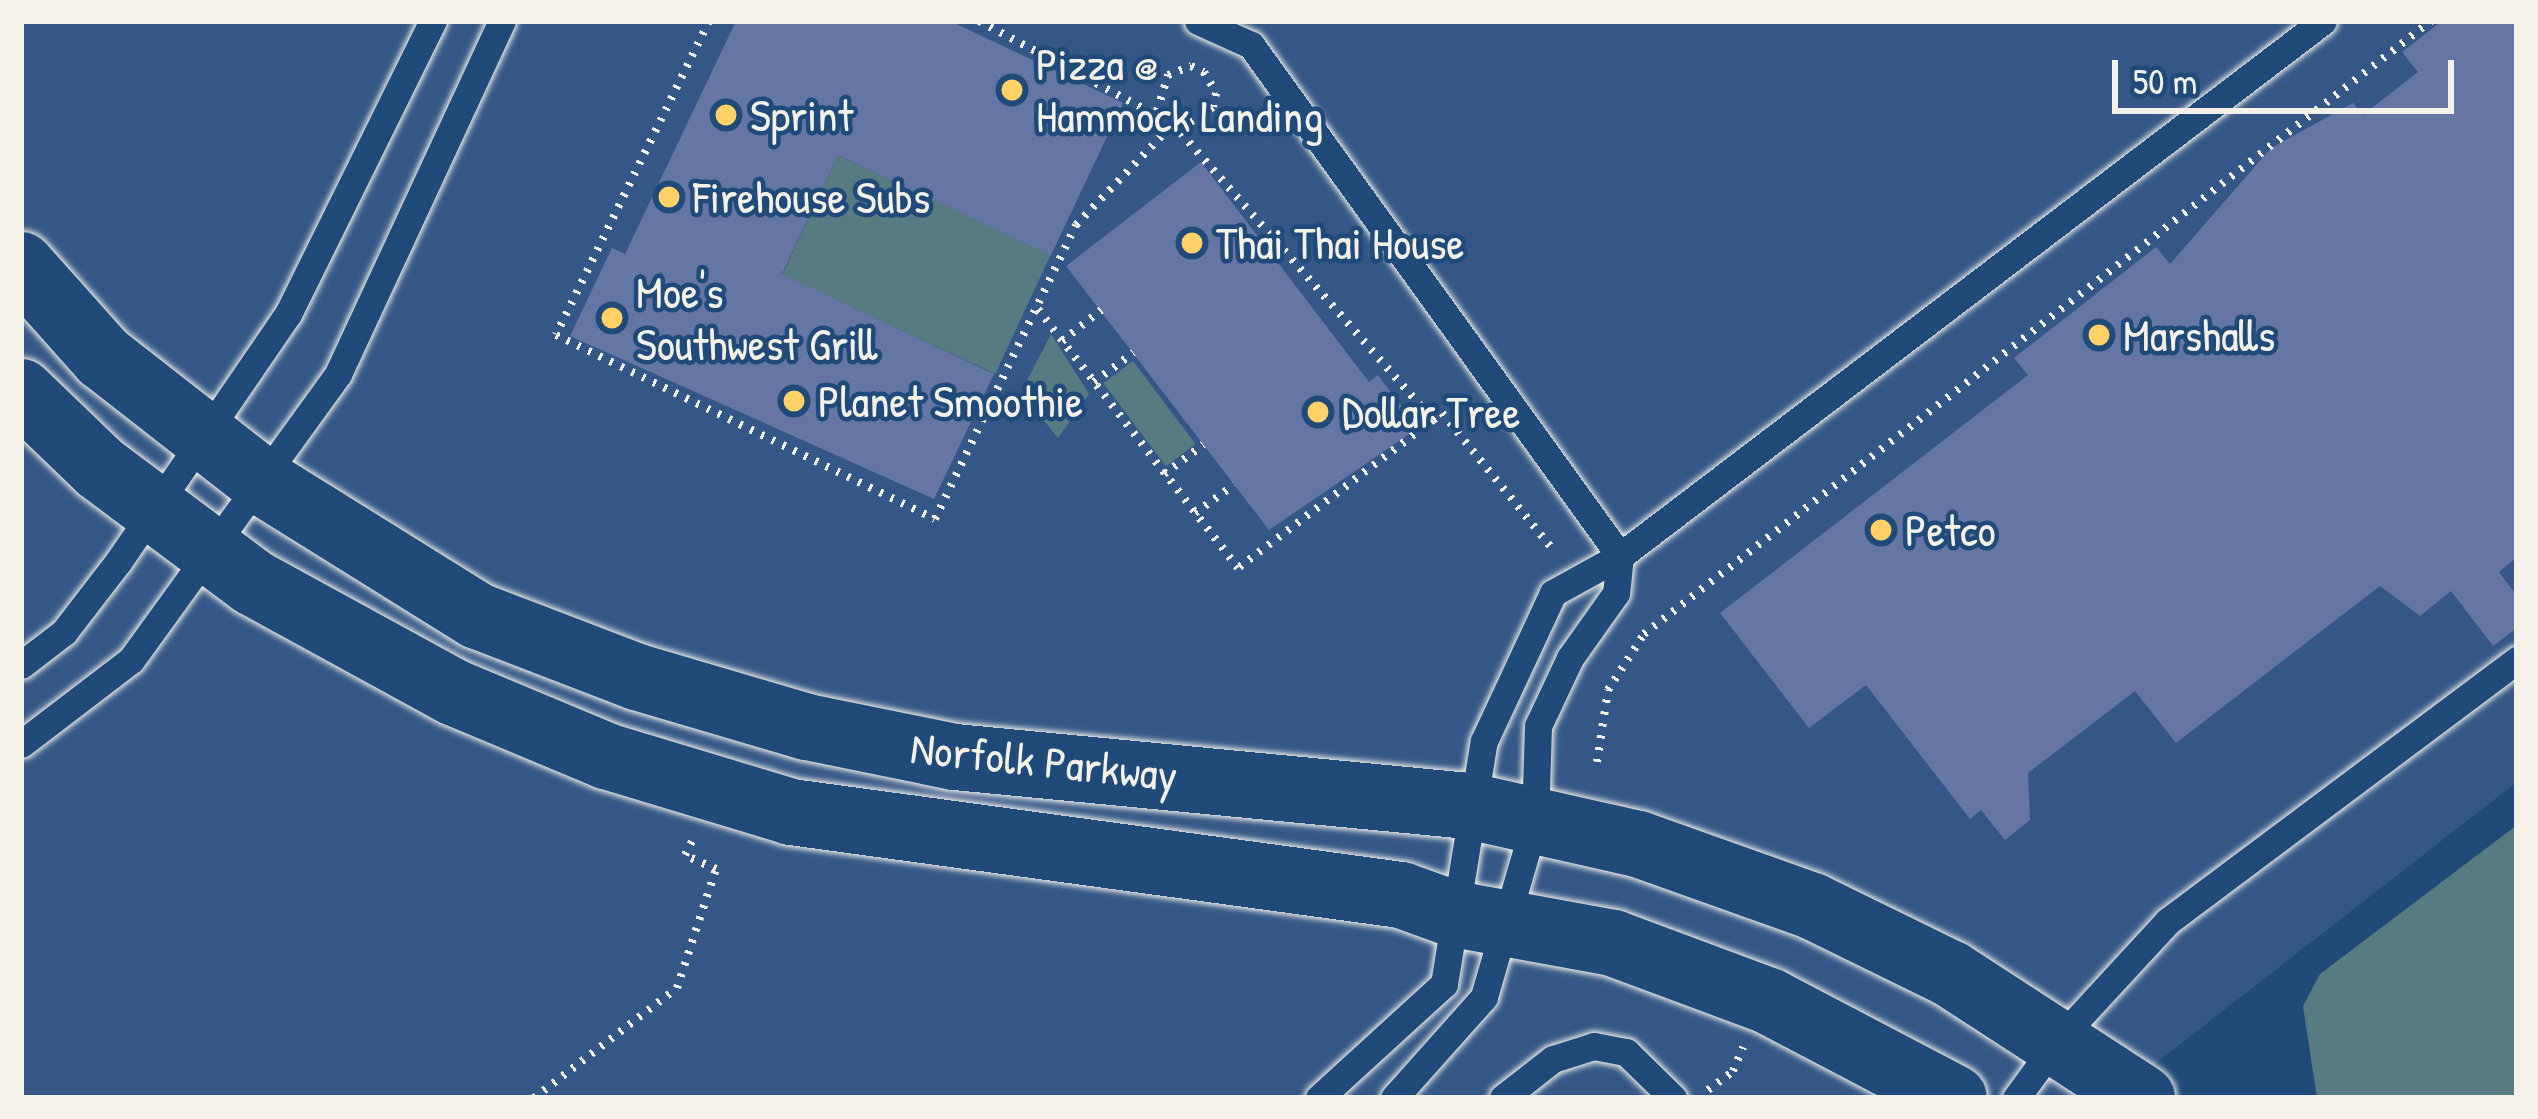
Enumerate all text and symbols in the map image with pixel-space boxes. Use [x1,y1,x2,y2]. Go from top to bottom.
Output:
scale bar [2118,36,2460,110]
place label: Pizza @ Hammock Landing [1036,37,1323,143]
text: 50 m [2133,56,2197,105]
marker: Pizza @ Hammock Landing [999,77,1025,103]
place label: Sprint [750,88,853,142]
marker: Sprint [713,102,739,128]
place label: Firehouse Subs [693,170,930,224]
marker: Firehouse Subs [656,184,682,210]
place label: Thai Thai House [1216,216,1464,270]
marker: Thai Thai House [1179,230,1205,256]
place label: Moe's Southwest Grill [636,265,877,371]
marker: Moe's Southwest Grill [599,305,625,331]
place label: Marshalls [2123,308,2275,362]
marker: Marshalls [2086,322,2112,348]
place label: Planet Smoothie [818,374,1083,428]
place label: Dollar Tree [1342,385,1520,439]
marker: Planet Smoothie [781,388,807,414]
marker: Dollar Tree [1305,399,1331,425]
place label: Petco [1905,503,1996,557]
marker: Petco [1868,517,1894,543]
street label: Norfolk Parkway [908,720,1180,802]

